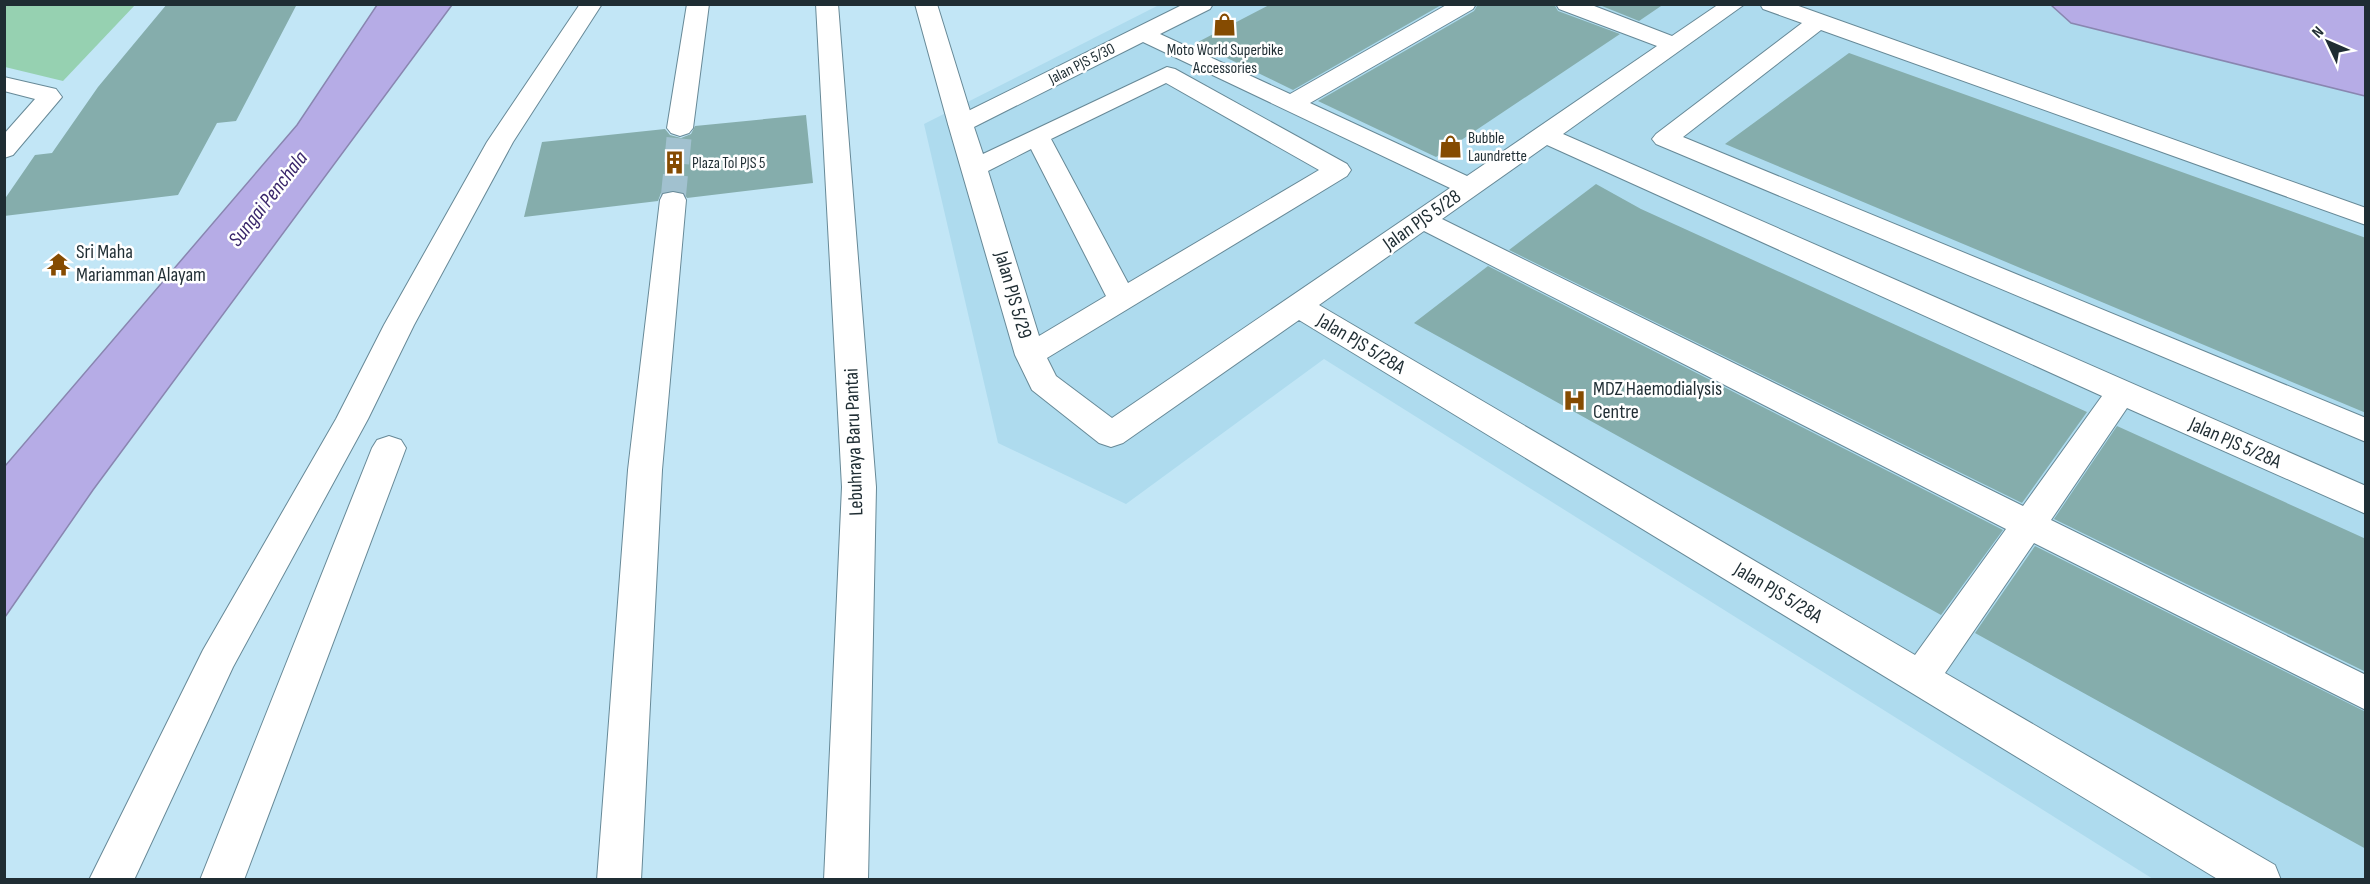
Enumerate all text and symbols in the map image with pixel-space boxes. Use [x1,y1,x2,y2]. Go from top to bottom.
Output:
shop icon: Moto World Superbike Accessories [1212,12,1238,38]
north arrow [2298,12,2358,72]
text: N [2308,23,2328,42]
street label: Jalan PJS 5/30 [1045,39,1118,89]
place label: Moto World Superbike Accessories [1167,41,1283,78]
place label: Bubble Laundrette [1468,129,1527,166]
shop icon: Bubble Laundrette [1437,134,1463,160]
water label: Sungai Penchala [223,146,313,252]
building icon: Plaza Tol PJS 5 [661,150,687,176]
place label: Plaza Tol PJS 5 [692,154,766,173]
street label: Jalan PJS 5/28 [1378,184,1466,256]
place label: Sri Maha Mariamman Alayam [76,240,206,287]
street label: Jalan PJS 5/29 [989,248,1037,341]
temple icon: Sri Maha Mariamman Alayam [45,251,71,277]
street label: Jalan PJS 5/28A [1312,308,1410,380]
street label: Lebuhraya Baru Pantai [839,368,869,516]
place label: MDZ Haemodialysis Centre [1593,377,1722,424]
hospital icon: MDZ Haemodialysis Centre [1562,388,1588,414]
street label: Jalan PJS 5/28A [2184,412,2285,474]
street label: Jalan PJS 5/28A [1729,557,1827,629]

